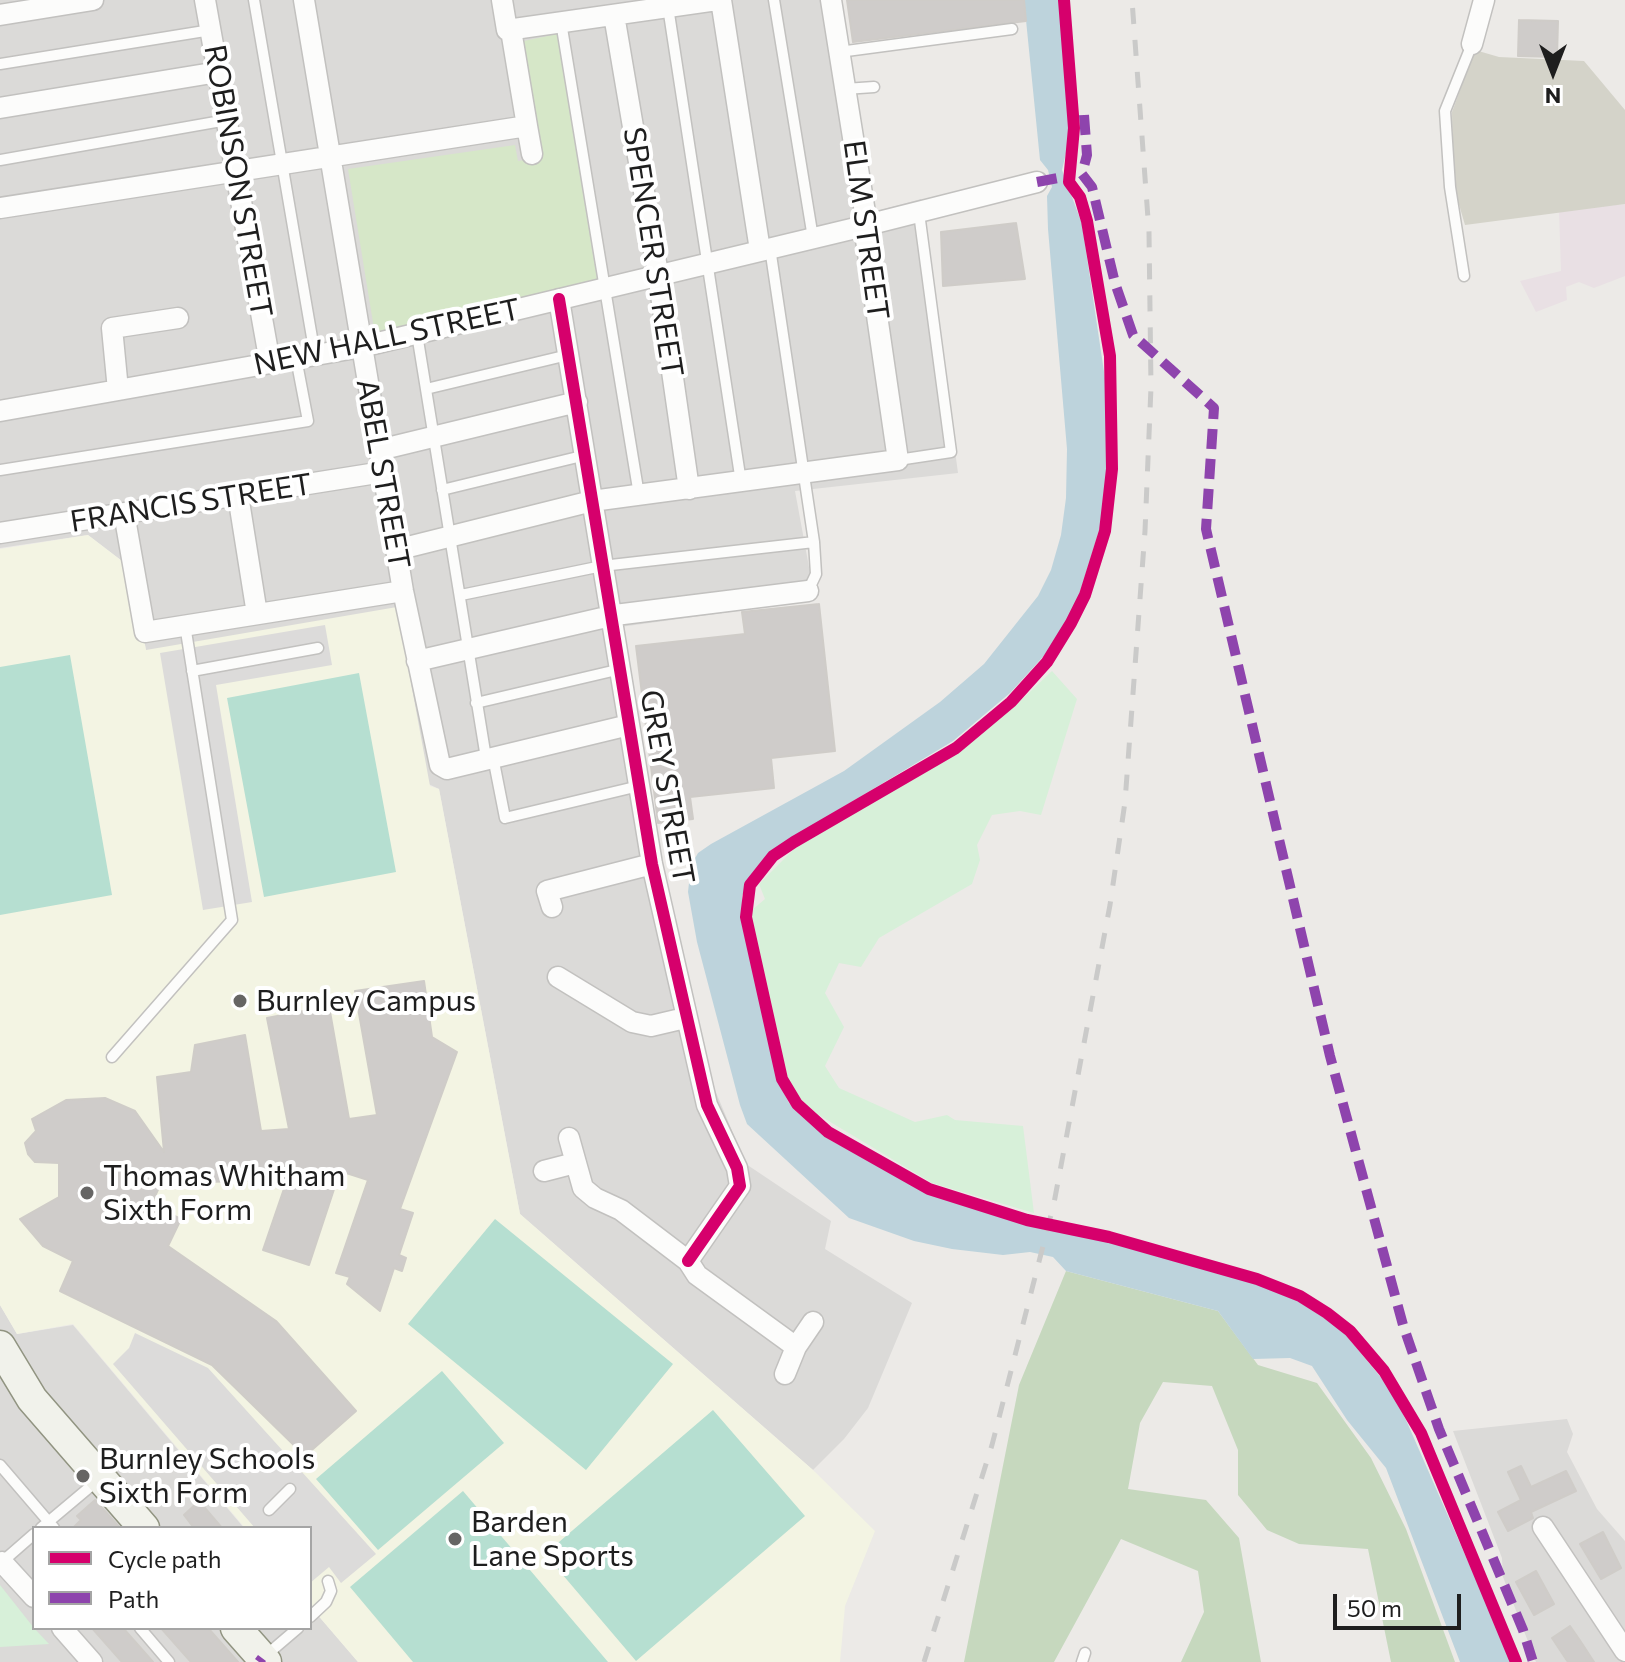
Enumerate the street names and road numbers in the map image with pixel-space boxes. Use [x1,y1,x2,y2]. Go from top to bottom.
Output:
street label: ROBINSON STREET [196,42,280,320]
street label: SPENCER STREET [615,125,691,379]
street label: ELM STREET [836,138,896,322]
street label: NEW HALL STREET [251,291,523,383]
street label: ABEL STREET [349,376,417,572]
street label: FRANCIS STREET [68,466,314,540]
street label: GREY STREET [632,687,702,887]

